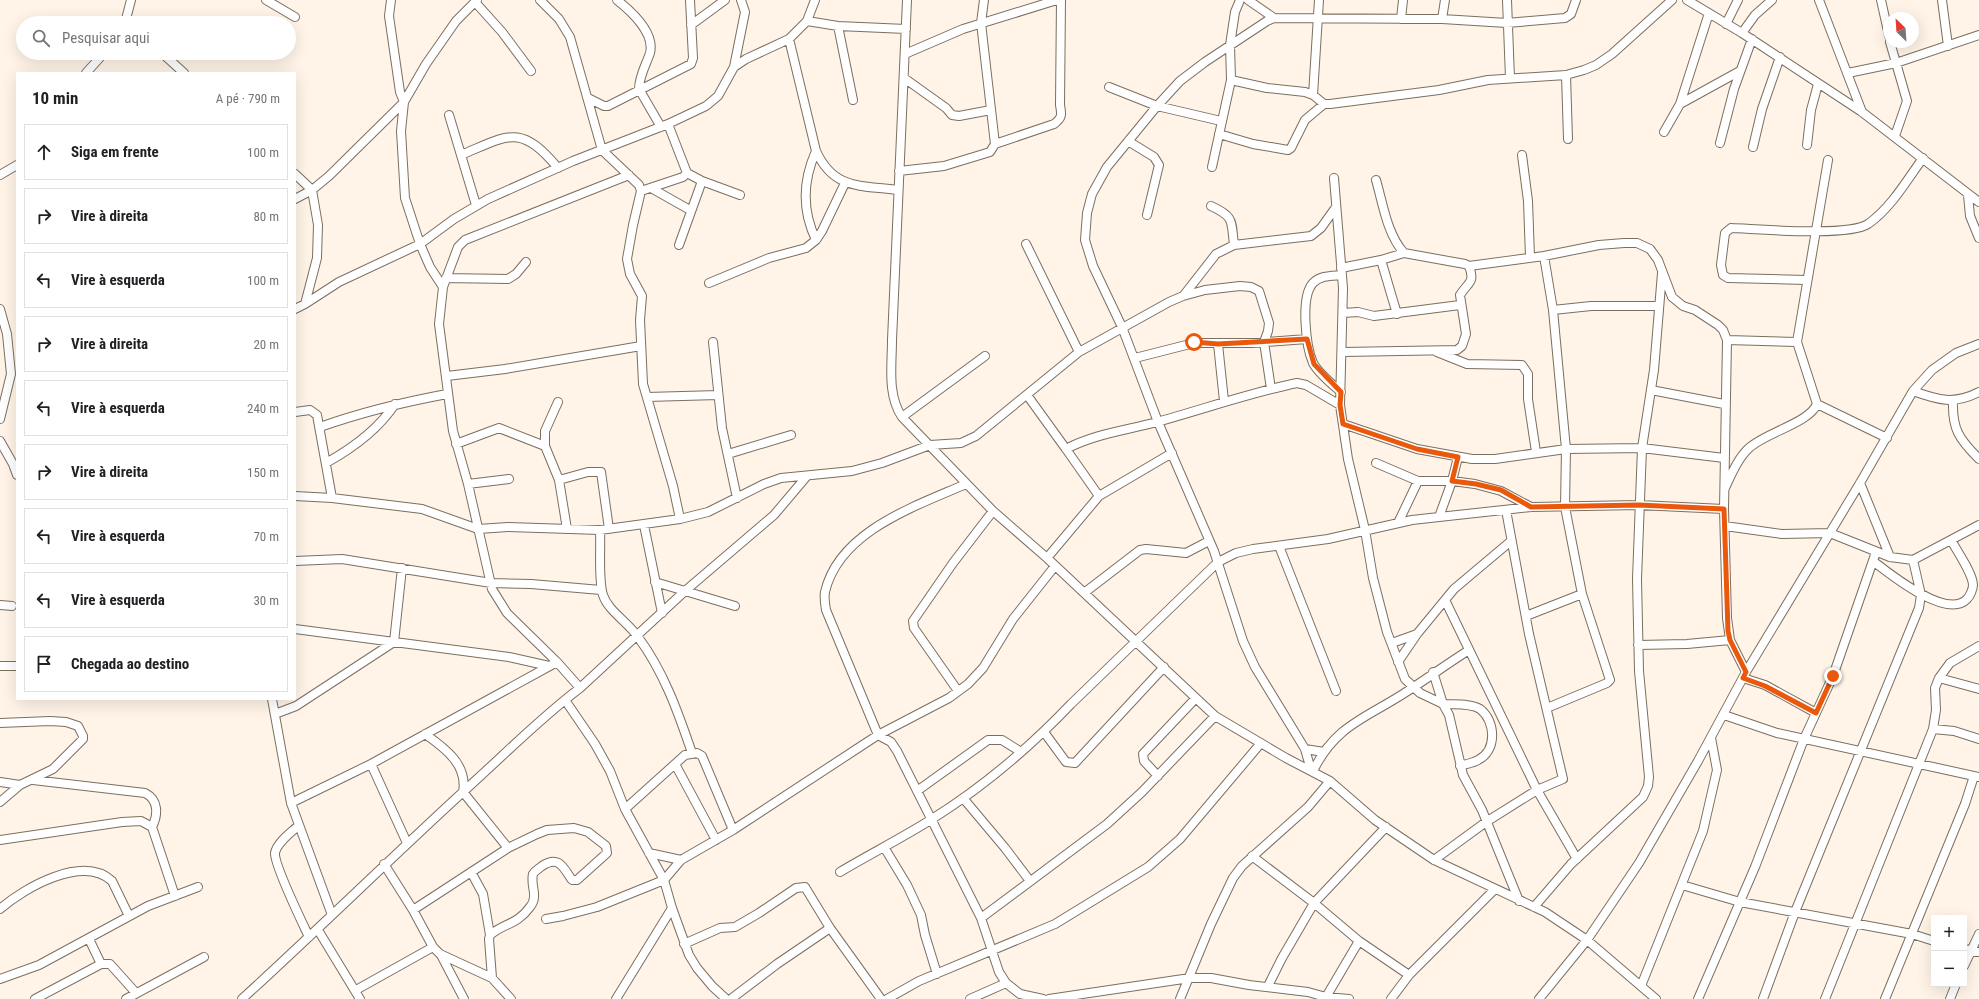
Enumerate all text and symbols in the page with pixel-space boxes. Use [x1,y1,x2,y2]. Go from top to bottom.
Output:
north arrow [1883,12,1919,48]
search box [16,16,296,60]
icon: search [30,27,52,49]
text: Pesquisar aqui [62,29,150,47]
text: 10 min [32,88,78,108]
text: A pé · 790 m [216,91,280,106]
icon: ahead [33,141,55,163]
text: Siga em frente [71,143,159,161]
text: 100 m [247,145,279,160]
icon: right [33,205,55,227]
text: Vire à direita [71,207,148,225]
text: 80 m [253,209,279,224]
icon: left [33,269,55,291]
text: Vire à esquerda [71,271,165,289]
text: 100 m [247,273,279,288]
icon: right [33,333,55,355]
route start [1185,333,1203,351]
text: Vire à direita [71,335,148,353]
text: 20 m [253,337,279,352]
icon: left [33,397,55,419]
text: Vire à esquerda [71,399,165,417]
text: 240 m [247,401,279,416]
icon: right [33,461,55,483]
text: Vire à direita [71,463,148,481]
text: 150 m [247,465,279,480]
icon: left [33,525,55,547]
text: Vire à esquerda [71,527,165,545]
text: 70 m [253,529,279,544]
icon: left [33,589,55,611]
text: Vire à esquerda [71,591,165,609]
text: 30 m [253,593,279,608]
icon: arrive [33,653,55,675]
text: Chegada ao destino [71,655,189,673]
route end [1824,667,1842,685]
map controls [1931,915,1967,987]
button: + [1931,915,1967,951]
button: − [1931,951,1967,987]

